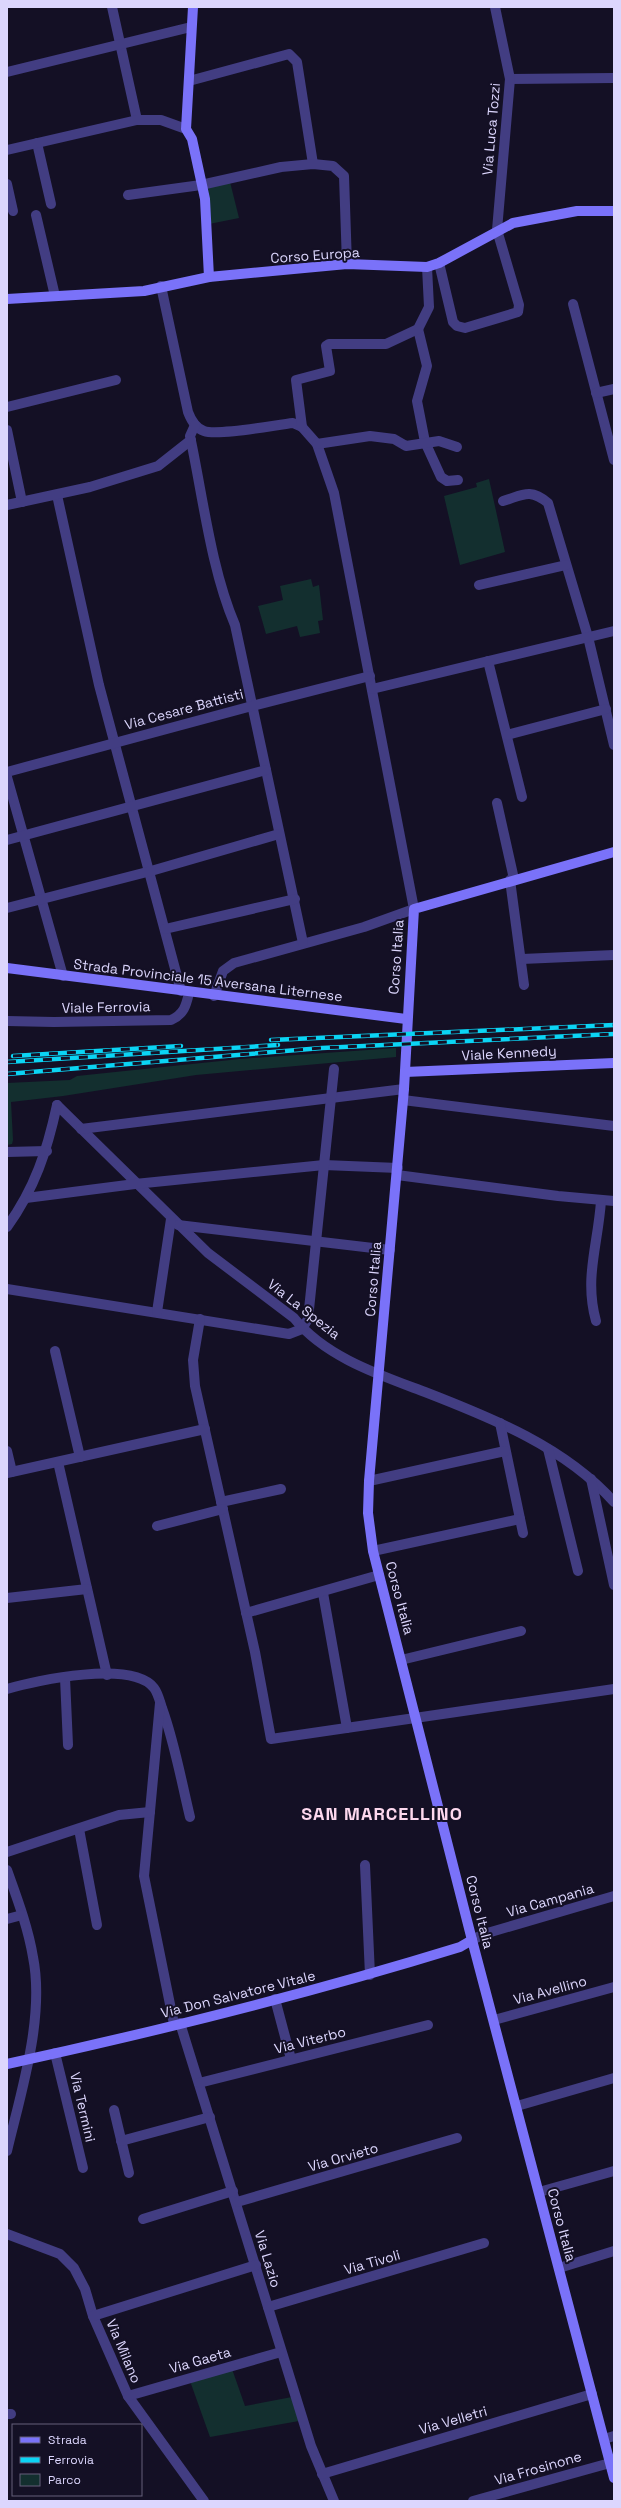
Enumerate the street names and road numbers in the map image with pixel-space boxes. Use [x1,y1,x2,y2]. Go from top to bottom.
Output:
street label: Via Luca Tozzi [478,82,504,176]
street label: Corso Europa [270,243,360,267]
street label: Via Cesare Battisti [123,685,245,733]
street label: Corso Italia [384,919,408,995]
street label: Strada Provinciale 15 Aversana Liternese [72,955,344,1005]
street label: Viale Ferrovia [61,997,151,1017]
street label: Viale Kennedy [461,1042,557,1064]
street label: Corso Italia [361,1241,385,1317]
street label: Via La Spezia [264,1275,344,1343]
street label: Corso Italia [382,1559,418,1637]
street label: Corso Italia [462,1873,498,1951]
street label: Via Campania [504,1879,596,1921]
street label: Via Don Salvatore Vitale [159,1966,317,2022]
street label: Via Avellino [511,1972,589,2008]
street label: Via Viterbo [272,2022,348,2058]
street label: Via Termini [66,2070,100,2144]
street label: Via Orvieto [306,2138,380,2176]
street label: Corso Italia [544,2186,580,2264]
street label: Via Lazio [251,2228,285,2290]
street label: Via Tivoli [342,2245,402,2279]
street label: Via Milano [102,2316,146,2386]
street label: Via Gaeta [167,2343,233,2377]
street label: Via Velletri [417,2402,489,2438]
street label: Via Frosinone [492,2447,584,2489]

